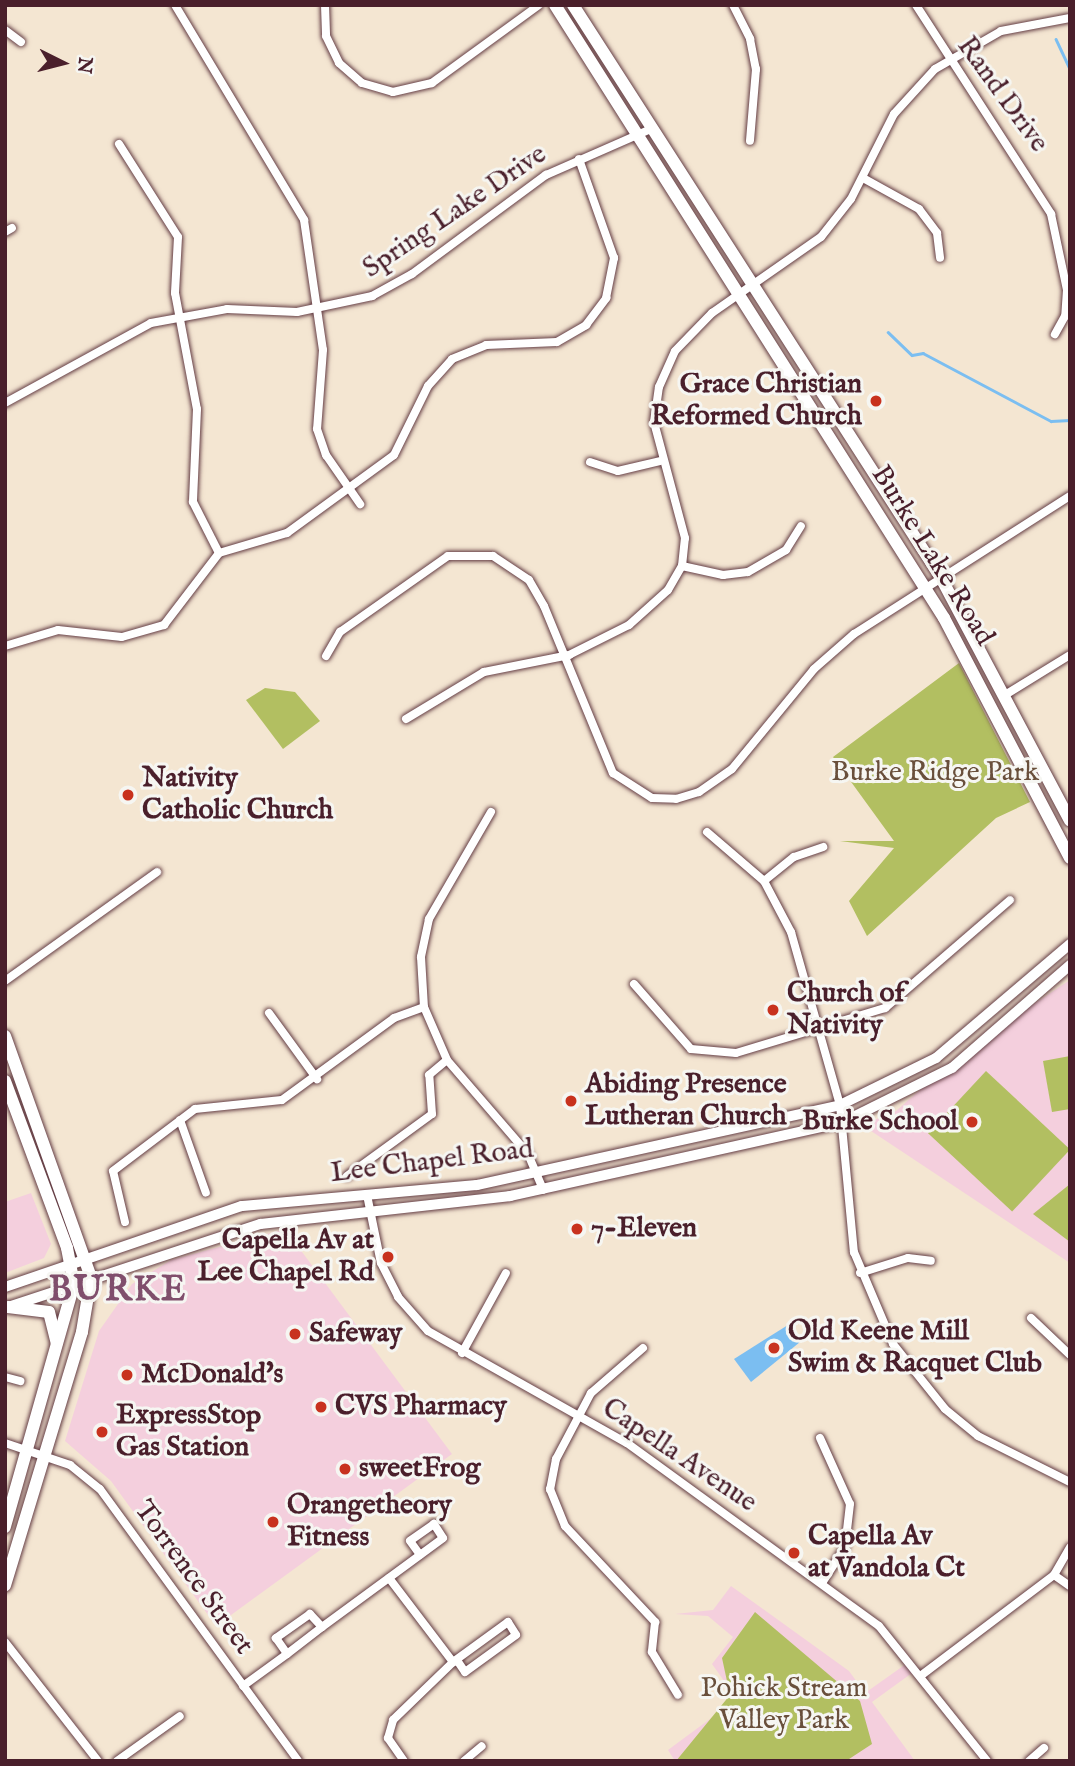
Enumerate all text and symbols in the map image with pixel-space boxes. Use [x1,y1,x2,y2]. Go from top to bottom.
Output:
north arrow [28,28,98,98]
street label: Rand Drive [949,31,1055,159]
text: N [71,56,97,75]
street label: Spring Lake Drive [357,138,553,286]
place label: Grace Christian Reformed Church [651,368,862,434]
marker: Grace Christian Reformed Church [868,393,884,409]
street label: Burke Lake Road [863,460,1001,652]
park label: Burke Ridge Park [831,756,1039,790]
place label: Nativity Catholic Church [142,762,333,828]
marker: Nativity Catholic Church [120,787,136,803]
place label: Church of Nativity [787,977,905,1043]
marker: Church of Nativity [765,1002,781,1018]
place label: Abiding Presence Lutheran Church [585,1068,787,1134]
marker: Abiding Presence Lutheran Church [563,1093,579,1109]
place label: Burke School [802,1105,958,1139]
marker: Burke School [964,1114,980,1130]
street label: Lee Chapel Road [329,1133,535,1191]
place label: 7-Eleven [591,1212,697,1246]
marker: 7-Eleven [569,1221,585,1237]
place label: Capella Av at Lee Chapel Rd [197,1224,374,1290]
marker: Capella Av at Lee Chapel Rd [380,1249,396,1265]
district label: BURKE [49,1270,187,1312]
place label: Old Keene Mill Swim & Racquet Club [788,1315,1042,1381]
place label: Safeway [309,1317,402,1351]
marker: Safeway [287,1326,303,1342]
marker: Old Keene Mill Swim & Racquet Club [766,1340,782,1356]
place label: McDonald's [141,1358,283,1392]
marker: McDonald's [119,1367,135,1383]
place label: CVS Pharmacy [335,1390,507,1424]
street label: Capella Avenue [595,1392,763,1520]
place label: ExpressStop Gas Station [116,1399,261,1465]
marker: CVS Pharmacy [313,1399,329,1415]
marker: ExpressStop Gas Station [94,1424,110,1440]
place label: sweetFrog [359,1452,480,1486]
marker: sweetFrog [337,1461,353,1477]
place label: Orangetheory Fitness [287,1489,452,1555]
street label: Torrence Street [126,1495,260,1661]
marker: Orangetheory Fitness [265,1514,281,1530]
place label: Capella Av at Vandola Ct [808,1520,965,1586]
marker: Capella Av at Vandola Ct [786,1545,802,1561]
park label: Pohick Stream Valley Park [701,1672,867,1738]

